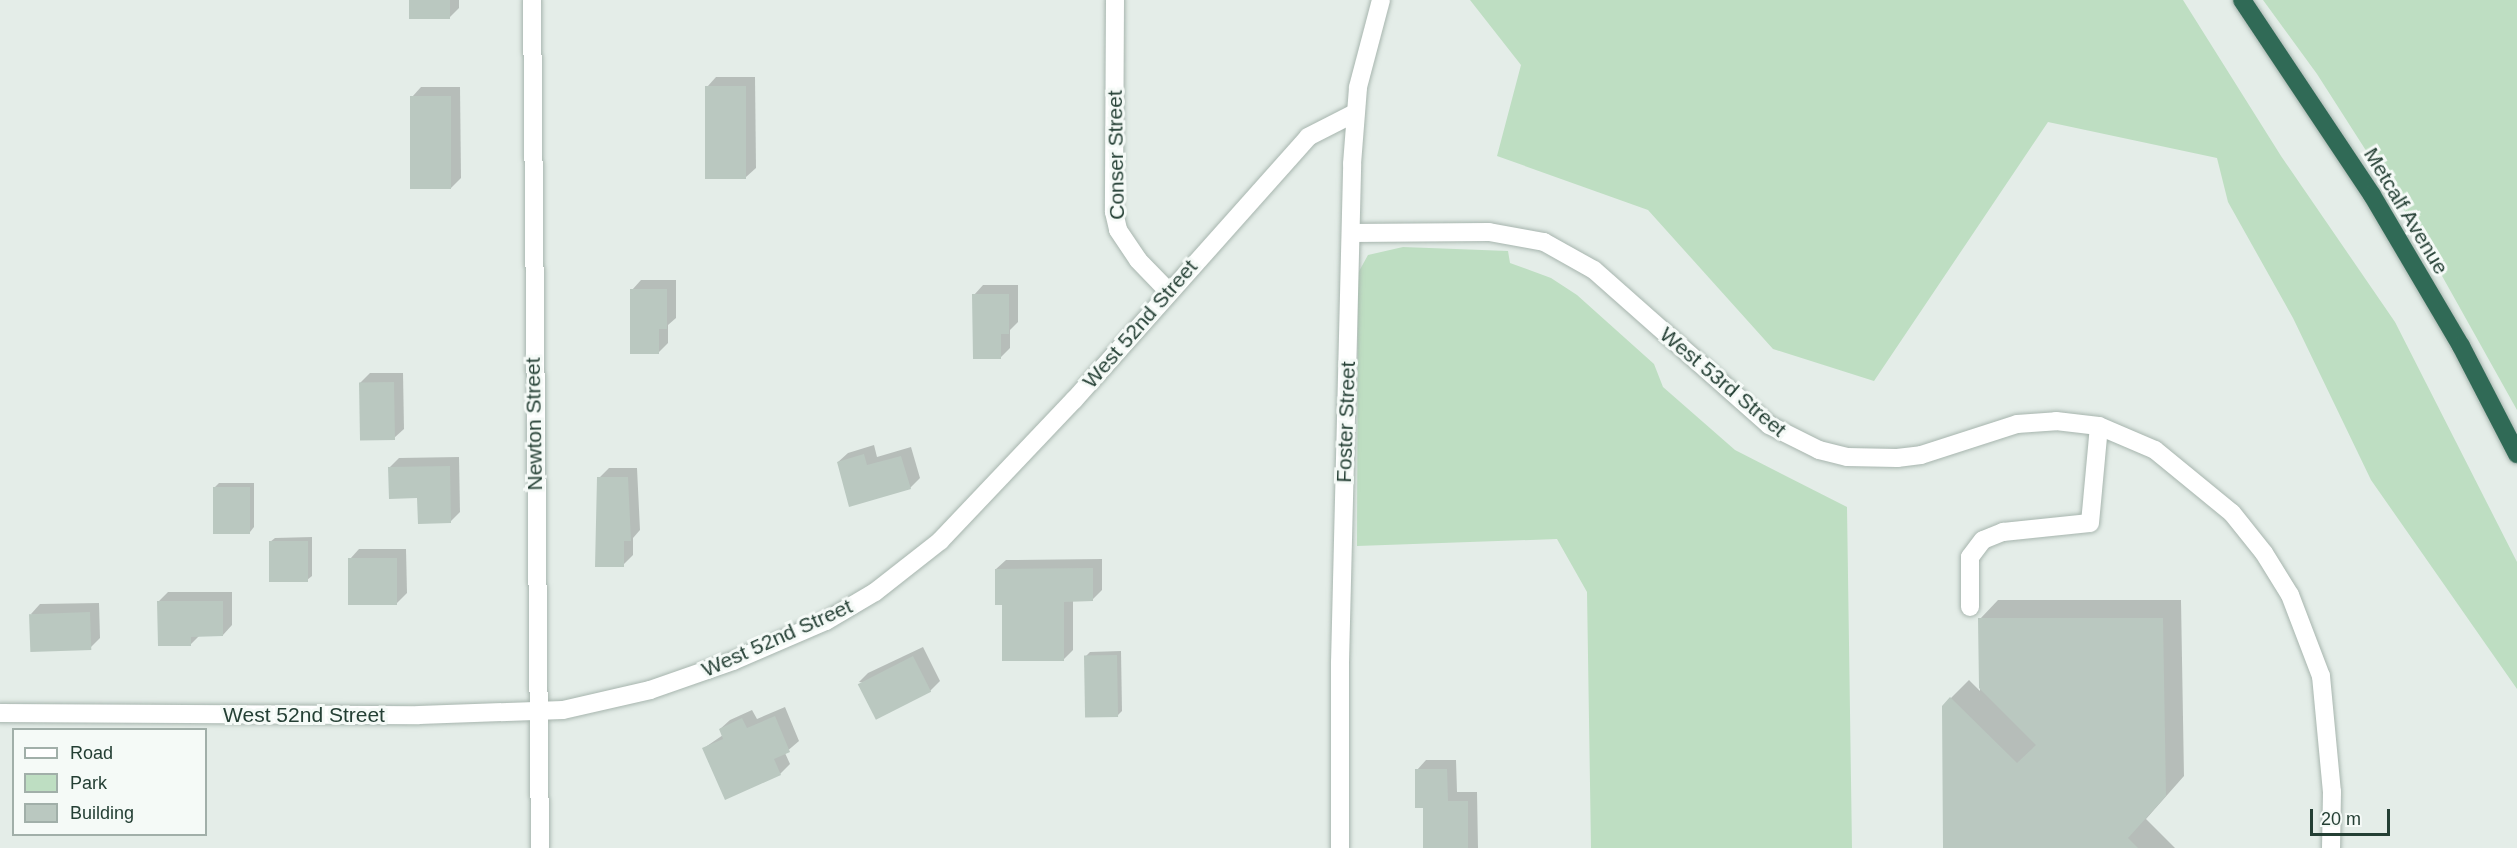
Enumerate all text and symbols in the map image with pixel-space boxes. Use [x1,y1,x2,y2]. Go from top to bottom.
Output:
street label: Conser Street [1102,90,1130,220]
street label: Metcalf Avenue [2358,143,2454,279]
street label: West 52nd Street [1077,255,1203,393]
street label: West 53rd Street [1655,322,1791,442]
street label: Newton Street [520,357,548,491]
street label: Foster Street [1331,361,1361,483]
street label: West 52nd Street [698,594,856,682]
street label: West 52nd Street [223,702,385,728]
legend [12,728,207,836]
text: Road [70,743,113,763]
text: Park [70,773,107,793]
scale bar [2313,797,2392,835]
text: Building [70,803,134,823]
text: 20 m [2321,809,2361,829]

